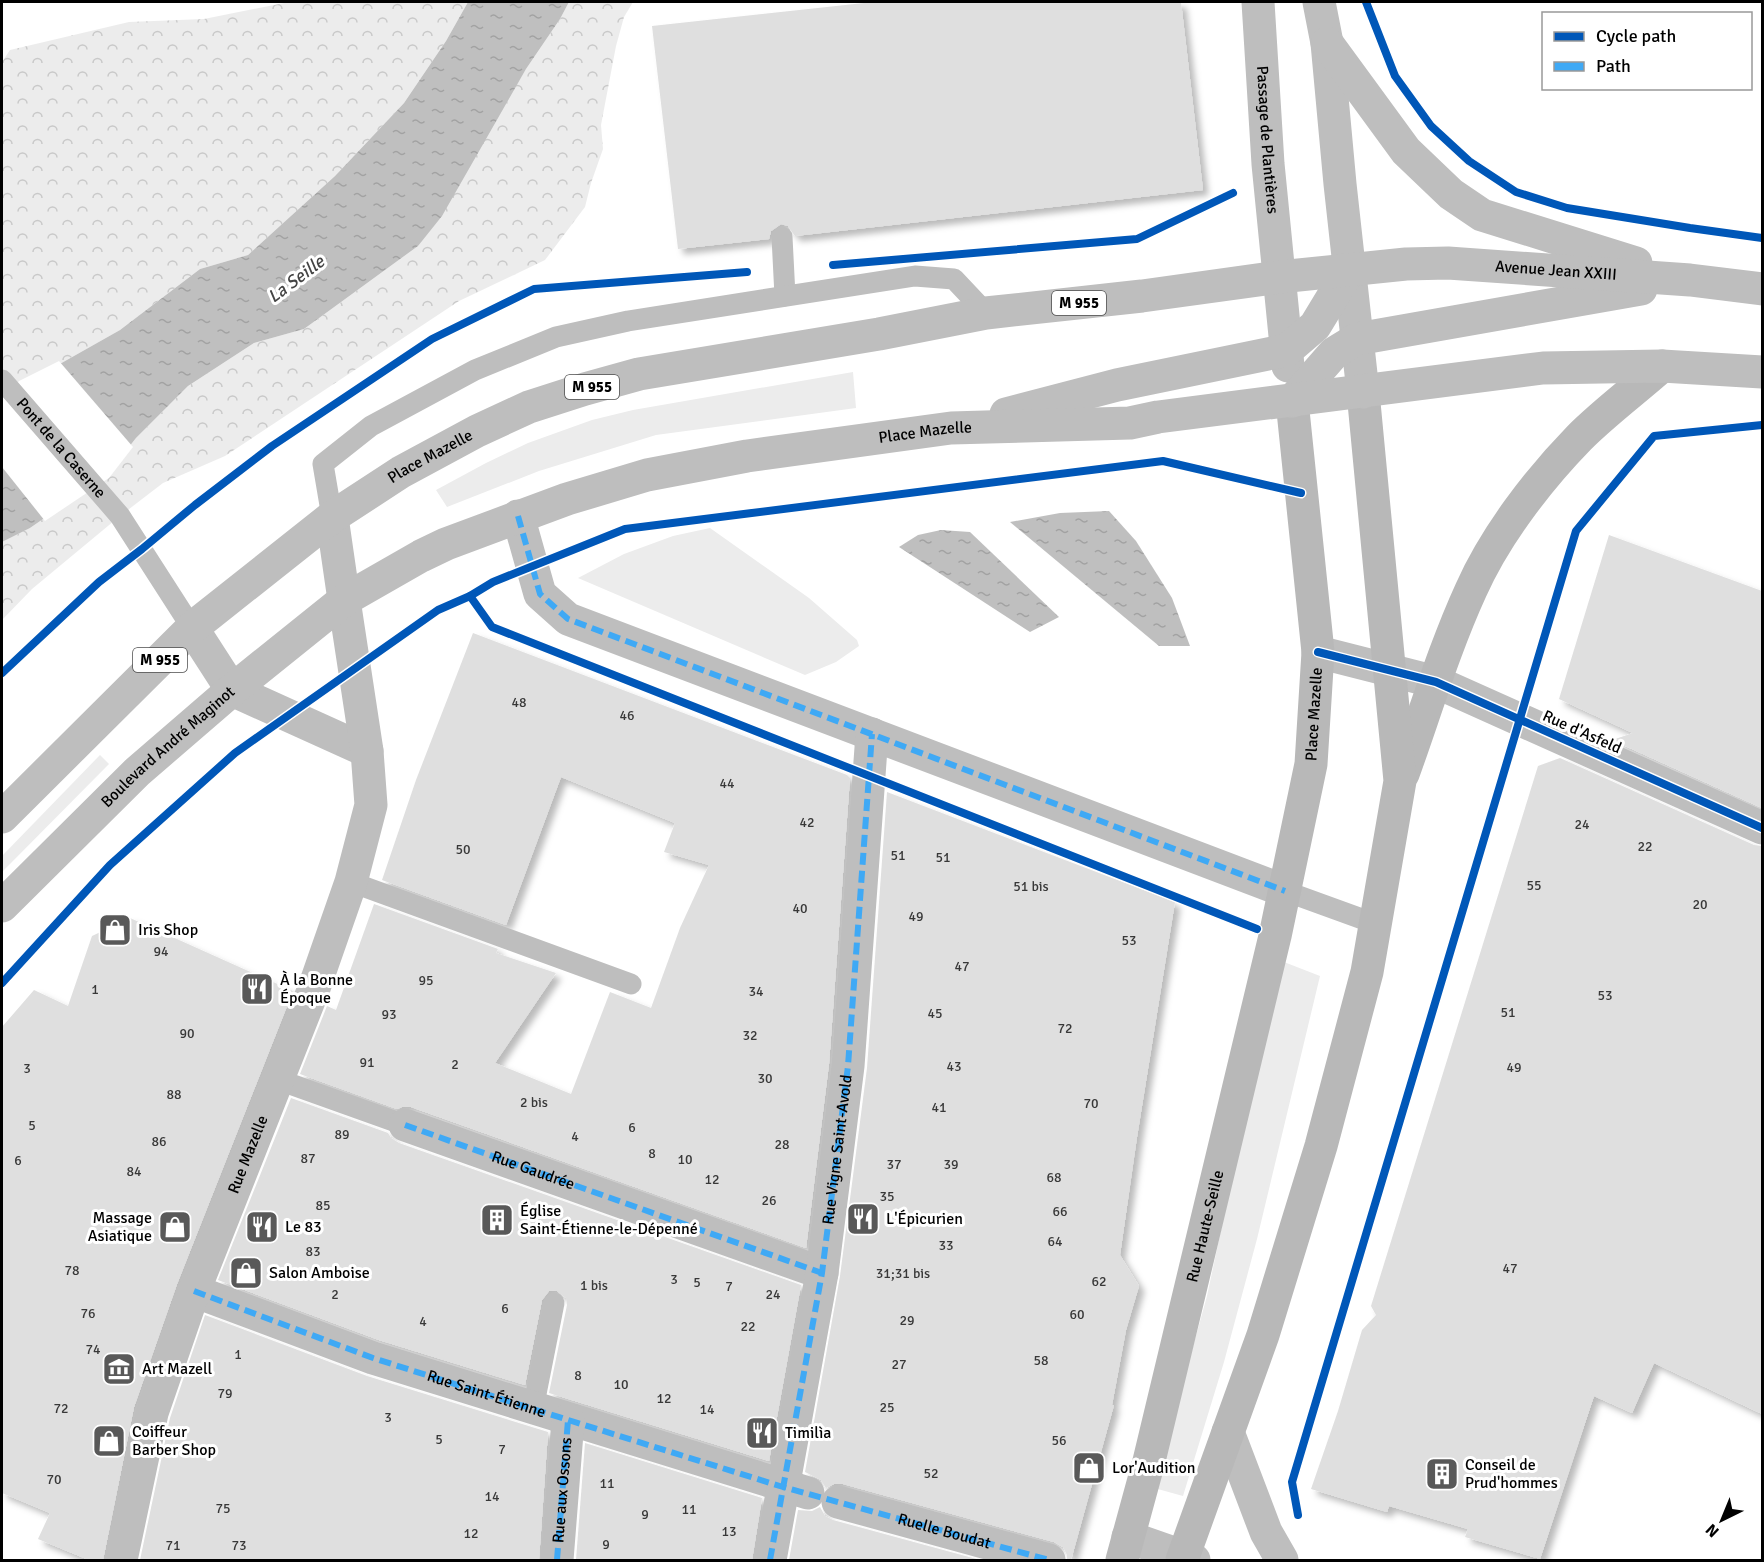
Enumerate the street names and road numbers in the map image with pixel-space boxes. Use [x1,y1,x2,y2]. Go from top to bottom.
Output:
street label: Passage de Plantières [1252,65,1283,215]
street label: Avenue Jean XXIII [1494,256,1618,285]
road number: M 955 [1052,291,1106,315]
road number: M 955 [565,375,619,399]
street label: Pont de la Caserne [12,394,110,502]
street label: Place Mazelle [877,417,972,448]
street label: Place Mazelle [384,425,476,488]
road number: M 955 [133,648,187,672]
street label: Place Mazelle [1301,667,1327,762]
street label: Boulevard André Maginot [97,682,239,812]
street label: Rue d'Asfeld [1539,706,1625,758]
street label: Rue Vigne Saint-Avold [818,1073,857,1226]
street label: Rue Mazelle [224,1112,273,1197]
street label: Rue Gaudrée [489,1147,577,1194]
street label: Rue Haute-Seille [1182,1168,1228,1284]
street label: Rue Saint-Étienne [424,1366,548,1422]
street label: Rue aux Ossons [548,1437,577,1544]
street label: Ruelle Boudat [895,1509,993,1554]

